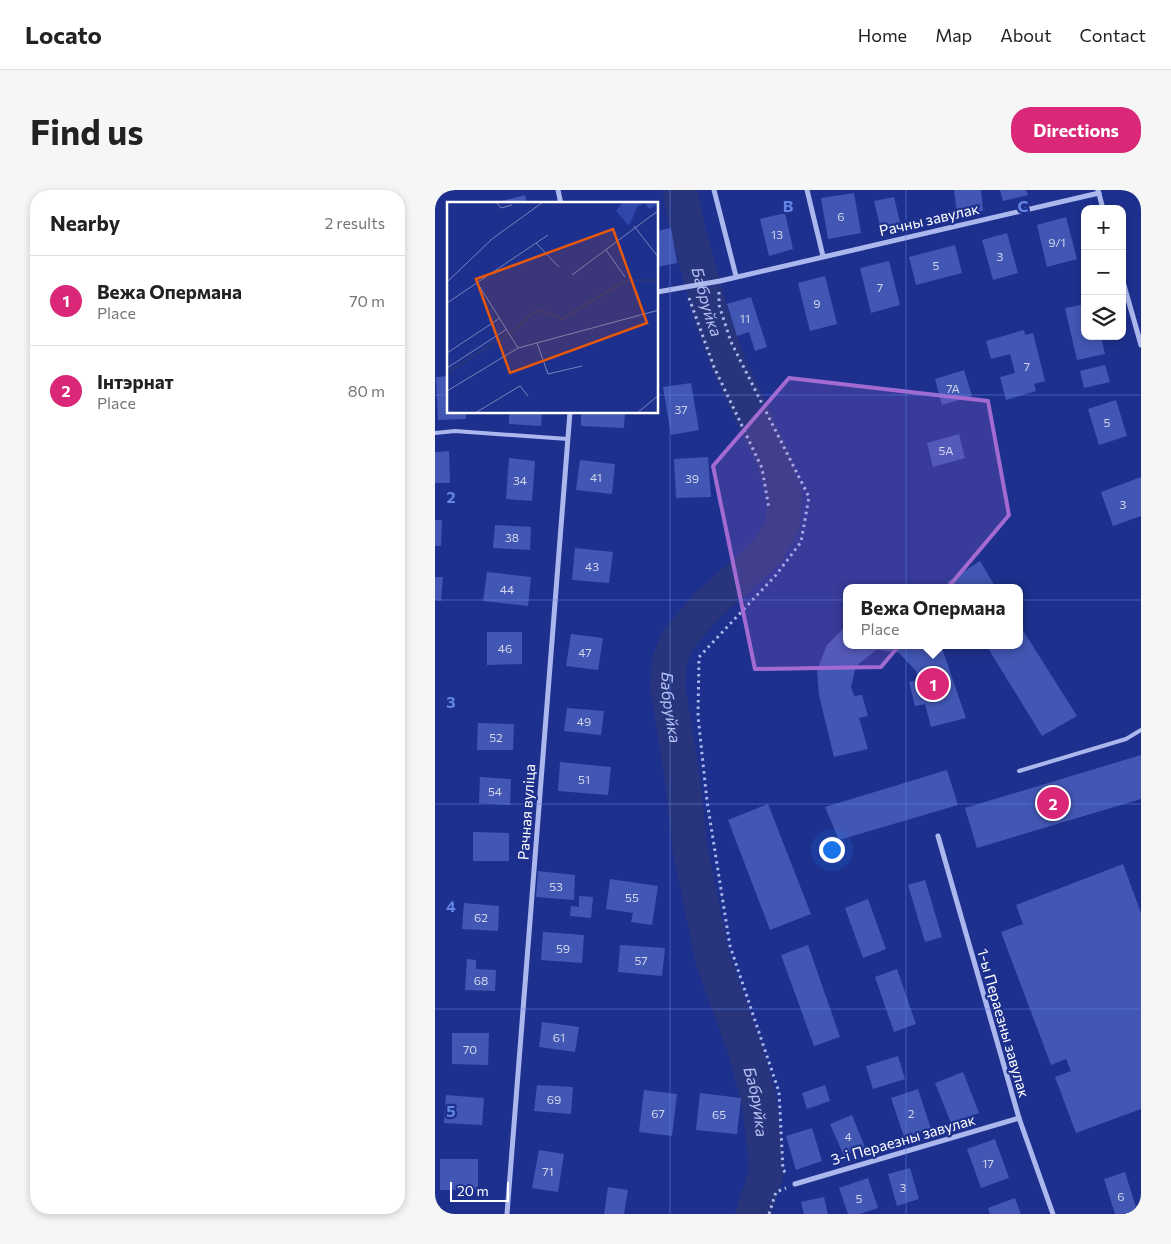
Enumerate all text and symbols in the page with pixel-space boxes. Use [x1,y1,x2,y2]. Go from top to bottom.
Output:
text: Locato [25,20,102,49]
text: Home [858,24,907,46]
text: Map [935,24,972,46]
text: About [1000,24,1052,46]
text: Contact [1080,24,1146,46]
button: Directions [1011,107,1141,153]
text: Find us [30,109,144,152]
text: B [783,196,794,215]
text: C [1018,196,1029,215]
street label: Рачны завулак [877,199,981,239]
inset map [447,202,659,414]
map controls [1081,205,1126,340]
button: + [1081,205,1126,250]
house number: 6 [837,209,845,223]
text: Nearby [50,210,120,235]
text: 2 results [324,213,385,232]
house number: 13 [771,227,783,241]
house number: 9/1 [1048,235,1066,249]
house number: 3 [997,249,1004,263]
button: − [1081,250,1126,295]
house number: 5 [933,258,940,272]
water label: Бабруйка [689,265,727,339]
text: Вежа Опермана [97,280,242,303]
house number: 7 [877,280,883,294]
text: 1 [62,291,70,310]
text: 70 m [349,291,385,310]
button: layers [1081,295,1126,340]
house number: 9 [813,296,821,310]
text: Place [97,303,136,322]
house number: 11 [740,311,750,325]
house number: 7 [1024,359,1030,373]
text: Інтэрнат [97,370,174,393]
text: 2 [61,381,71,400]
text: 80 m [348,381,385,400]
house number: 7А [946,381,960,395]
text: Place [97,393,136,412]
house number: 37 [674,402,688,416]
house number: 5 [1104,415,1111,429]
house number: 5А [939,443,953,457]
house number: 41 [590,470,602,484]
house number: 39 [685,471,699,485]
house number: 34 [513,473,527,487]
text: 2 [446,487,456,506]
house number: 3 [1120,497,1127,511]
house number: 38 [505,530,519,544]
house number: 43 [585,559,599,573]
house number: 44 [500,582,514,596]
popup [843,584,1023,649]
text: Вежа Опермана [861,596,1005,619]
text: Place [861,619,899,638]
house number: 46 [498,641,512,655]
house number: 47 [578,645,592,659]
pin: 1 [917,665,949,703]
water label: Бабруйка [658,672,686,744]
text: 3 [446,692,456,711]
house number: 49 [577,714,591,728]
house number: 52 [489,730,503,744]
street label: Рачная вуліца [514,763,538,861]
house number: 51 [578,772,590,786]
house number: 54 [488,784,502,798]
pin: 2 [1037,784,1069,822]
your location [819,837,845,863]
house number: 53 [549,879,563,893]
house number: 55 [625,890,639,904]
text: 4 [446,896,456,915]
house number: 62 [474,910,488,924]
house number: 59 [556,941,570,955]
street label: 1-ы Пераезны завулак [974,946,1034,1100]
house number: 57 [634,953,648,967]
house number: 68 [474,973,488,987]
house number: 61 [553,1030,565,1044]
house number: 70 [463,1042,477,1056]
water label: Бабруйка [741,1064,773,1138]
house number: 69 [547,1092,561,1106]
text: 5 [446,1101,456,1120]
house number: 67 [651,1106,665,1120]
house number: 2 [908,1106,915,1120]
house number: 65 [712,1107,726,1121]
street label: 3-і Пераезны завулак [829,1110,977,1168]
house number: 4 [844,1129,852,1143]
house number: 17 [982,1156,994,1170]
house number: 71 [542,1164,554,1178]
scale bar [450,1179,509,1202]
house number: 3 [900,1180,907,1194]
text: 20 m [457,1182,489,1199]
house number: 6 [1117,1189,1125,1203]
house number: 5 [856,1191,863,1205]

